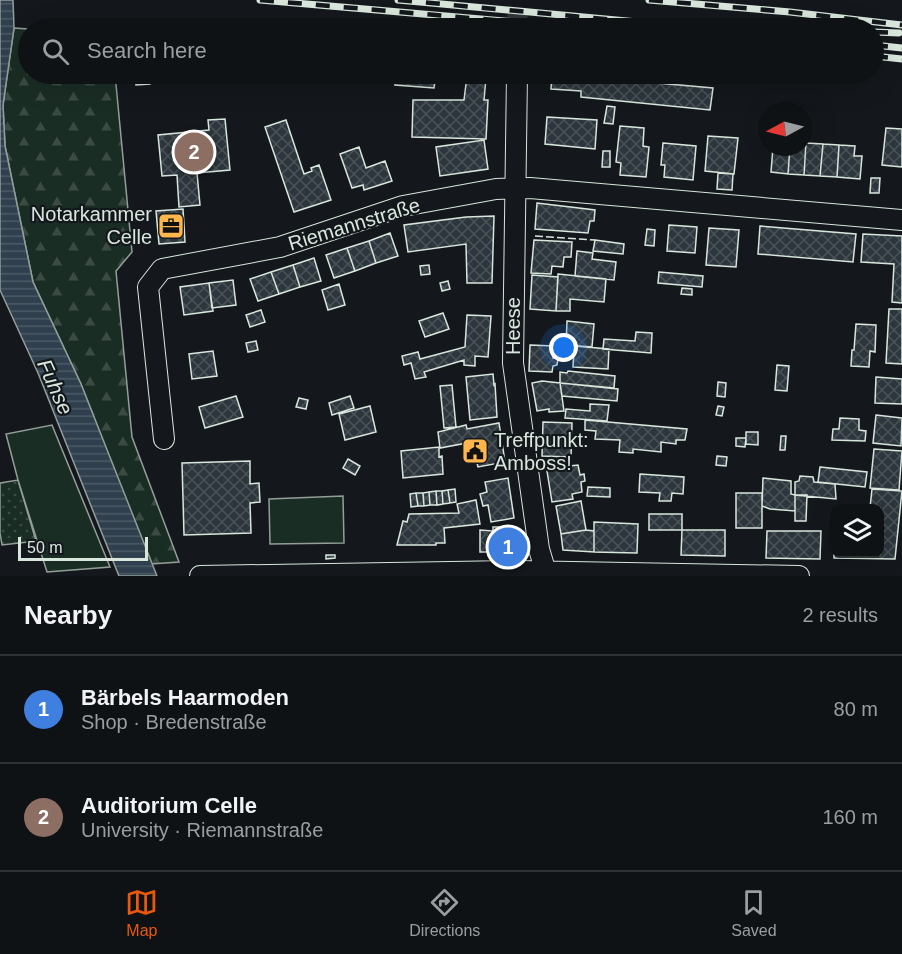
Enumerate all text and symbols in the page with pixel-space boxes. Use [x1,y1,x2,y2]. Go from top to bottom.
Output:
search box [18,18,884,84]
icon: search [39,35,72,68]
text: Search here [87,38,207,63]
north arrow [758,102,812,156]
pin: 2 [174,130,214,174]
street label: Riemannstraße [285,193,423,255]
place label: Notarkammer Celle [31,203,152,248]
office icon: Notarkammer Celle [156,211,186,241]
street label: Heese [502,297,524,355]
your location [549,333,578,362]
water label: Fuhse [33,355,78,418]
place label: Treffpunkt: Amboss! [494,429,589,474]
public building icon: Treffpunkt: Amboss! [460,436,490,466]
map controls [830,504,884,558]
button: layers [830,504,884,558]
pin: 1 [488,524,528,570]
scale bar [18,534,148,562]
text: 50 m [27,539,63,556]
text: Nearby [24,600,112,630]
text: 2 results [802,604,878,626]
text: Bärbels Haarmoden [81,685,289,710]
text: 1 [38,698,49,720]
text: 80 m [834,698,878,720]
text: Shop · Bredenstraße [81,711,267,733]
text: Auditorium Celle [81,793,257,818]
text: 2 [38,806,49,828]
text: 160 m [822,806,878,828]
text: University · Riemannstraße [81,819,323,841]
tab: Map [125,886,158,940]
tab: Directions [409,886,480,940]
tab: Saved [731,886,777,940]

